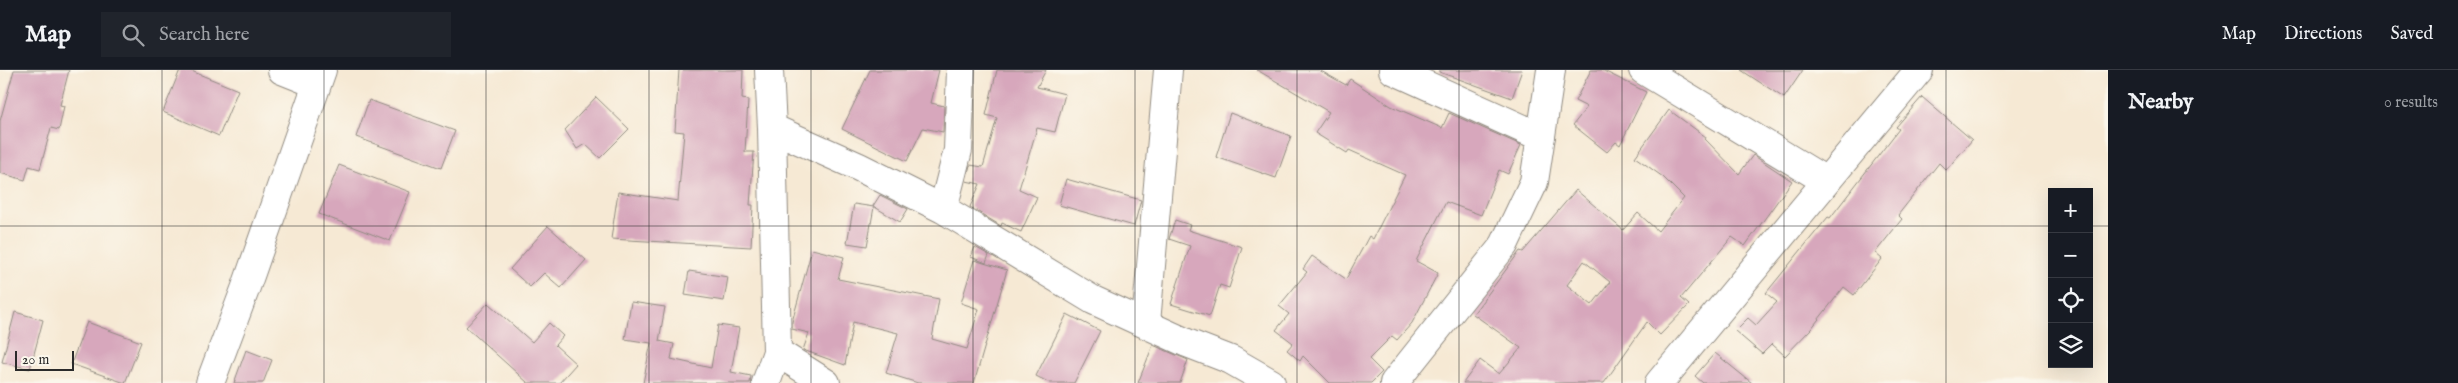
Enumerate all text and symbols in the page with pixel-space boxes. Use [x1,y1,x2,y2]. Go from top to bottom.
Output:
search box [101,12,451,57]
text: Map [25,19,71,50]
icon: search [119,21,147,49]
text: Search here [159,23,250,47]
text: Map [2222,23,2256,46]
text: Directions [2284,23,2362,46]
text: Saved [2390,23,2433,46]
text: Nearby [2128,89,2193,116]
text: 0 results [2384,93,2438,113]
map controls [2048,188,2093,368]
button: + [2048,188,2093,233]
button: − [2048,233,2093,278]
button: locate [2048,278,2093,323]
button: layers [2048,323,2093,368]
scale bar [15,348,74,371]
text: 20 m [22,351,49,369]

